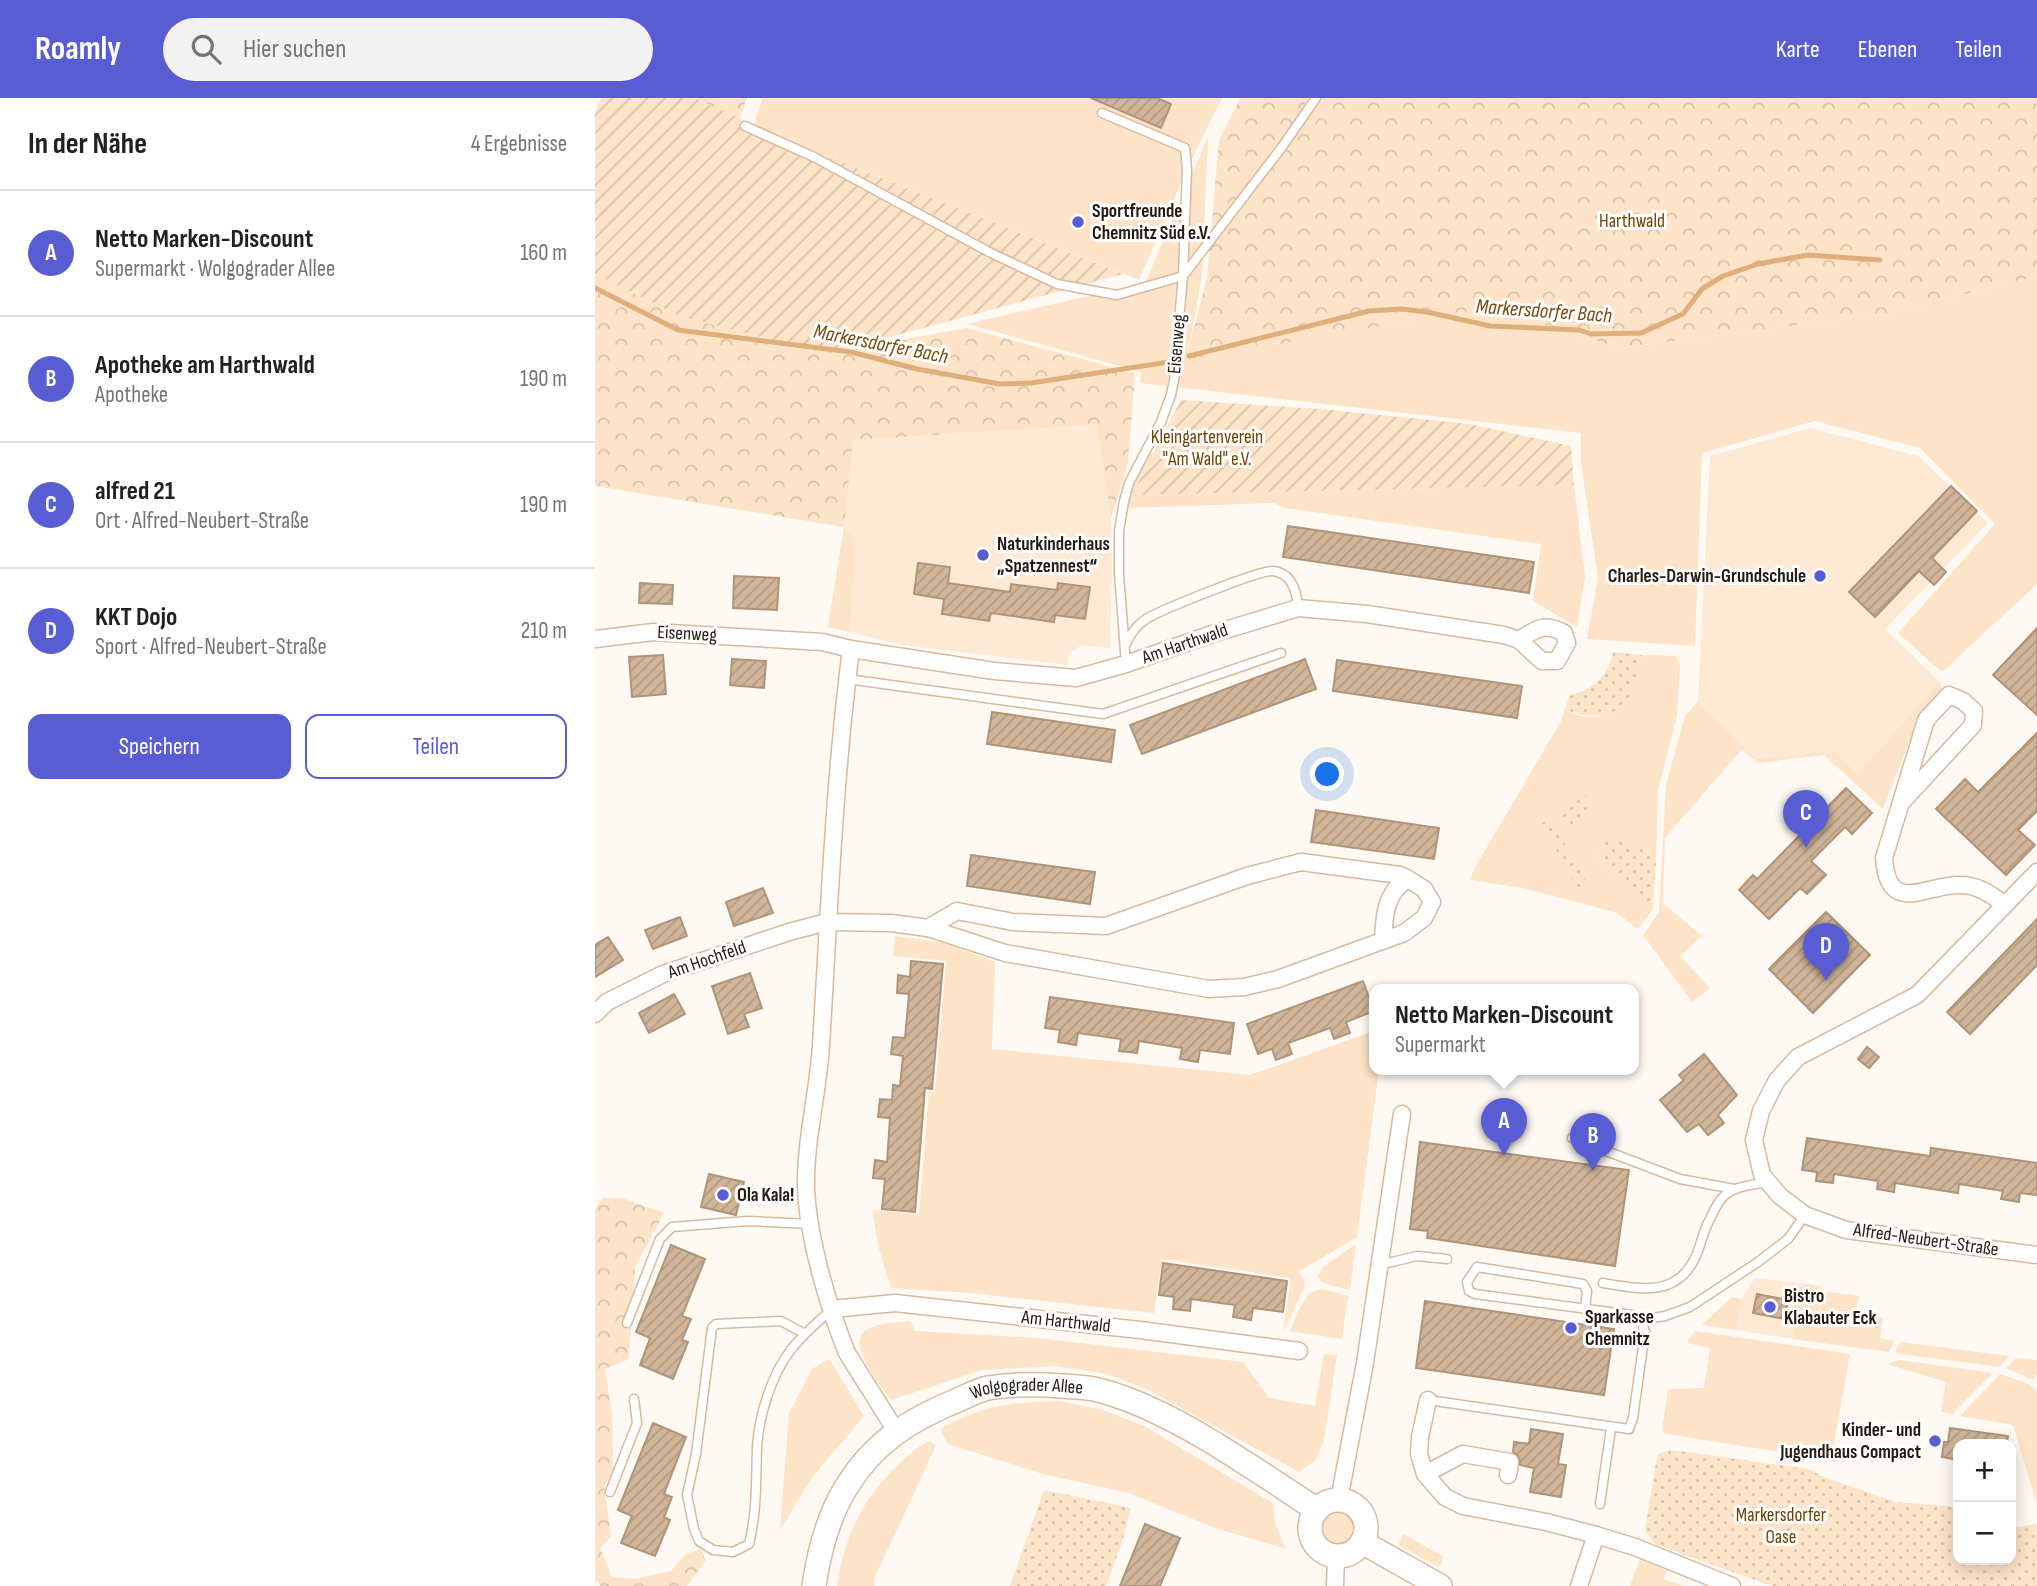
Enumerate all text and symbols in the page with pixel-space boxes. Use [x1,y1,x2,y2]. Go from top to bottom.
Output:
search box [163,18,653,81]
text: Roamly [35,29,121,69]
icon: search [187,30,225,68]
text: Hier suchen [243,34,346,65]
text: Karte [1776,35,1820,64]
text: Ebenen [1858,35,1917,64]
text: Teilen [1955,35,2002,64]
text: In der Nähe [28,126,147,162]
text: 4 Ergebnisse [471,130,567,158]
place label: Sportfreunde Chemnitz Süd e.V. [1092,200,1211,245]
park label: Harthwald [1599,210,1665,233]
marker: Sportfreunde Chemnitz Süd e.V. [1070,214,1086,230]
text: Netto Marken-Discount [95,224,313,255]
text: A [46,239,56,267]
text: 160 m [520,239,567,267]
text: Supermarkt · Wolgograder Allee [95,255,335,283]
water label: Markersdorfer Bach [1475,294,1613,328]
street label: Eisenweg [1163,313,1191,375]
water label: Markersdorfer Bach [812,319,951,369]
text: Apotheke am Harthwald [95,350,315,381]
text: B [46,365,56,393]
text: 190 m [520,365,567,393]
text: Apotheke [95,381,168,409]
park label: Kleingartenverein "Am Wald" e.V. [1151,426,1263,471]
text: alfred 21 [95,476,175,507]
text: C [45,491,57,519]
text: 190 m [520,491,567,519]
text: Ort · Alfred-Neubert-Straße [95,507,309,535]
place label: Naturkinderhaus „Spatzennest“ [997,533,1110,578]
marker: Naturkinderhaus „Spatzennest“ [975,547,991,563]
place label: Charles-Darwin-Grundschule [1608,565,1806,588]
marker: Charles-Darwin-Grundschule [1812,568,1828,584]
text: KKT Dojo [95,602,177,633]
text: D [45,617,57,645]
text: 210 m [521,617,567,645]
street label: Am Harthwald [1138,619,1231,670]
street label: Eisenweg [657,621,718,647]
text: Sport · Alfred-Neubert-Straße [95,633,327,661]
button: Speichern [28,714,291,779]
button: Teilen [305,714,567,779]
your location [1310,757,1344,791]
pin: C [1783,790,1829,848]
pin: D [1803,923,1849,981]
street label: Am Hochfeld [664,936,749,984]
popup [1369,984,1639,1075]
text: Netto Marken-Discount [1395,1000,1613,1031]
text: Supermarkt [1395,1031,1486,1059]
pin: A [1481,1098,1527,1156]
pin: B [1570,1113,1616,1171]
place label: Ola Kala! [737,1184,794,1207]
marker: Ola Kala! [715,1187,731,1203]
street label: Alfred-Neubert-Straße [1851,1218,2000,1262]
place label: Bistro Klabauter Eck [1784,1285,1877,1330]
marker: Bistro Klabauter Eck [1762,1299,1778,1315]
street label: Am Harthwald [1019,1306,1112,1338]
place label: Sparkasse Chemnitz [1585,1306,1654,1351]
marker: Sparkasse Chemnitz [1563,1320,1579,1336]
street label: Wolgograder Allee [966,1373,1084,1405]
place label: Kinder- und Jugendhaus Compact [1779,1419,1921,1464]
marker: Kinder- und Jugendhaus Compact [1927,1433,1943,1449]
map controls [1953,1439,2016,1565]
button: + [1953,1439,2016,1502]
button: − [1953,1502,2016,1565]
park label: Markersdorfer Oase [1736,1504,1827,1549]

